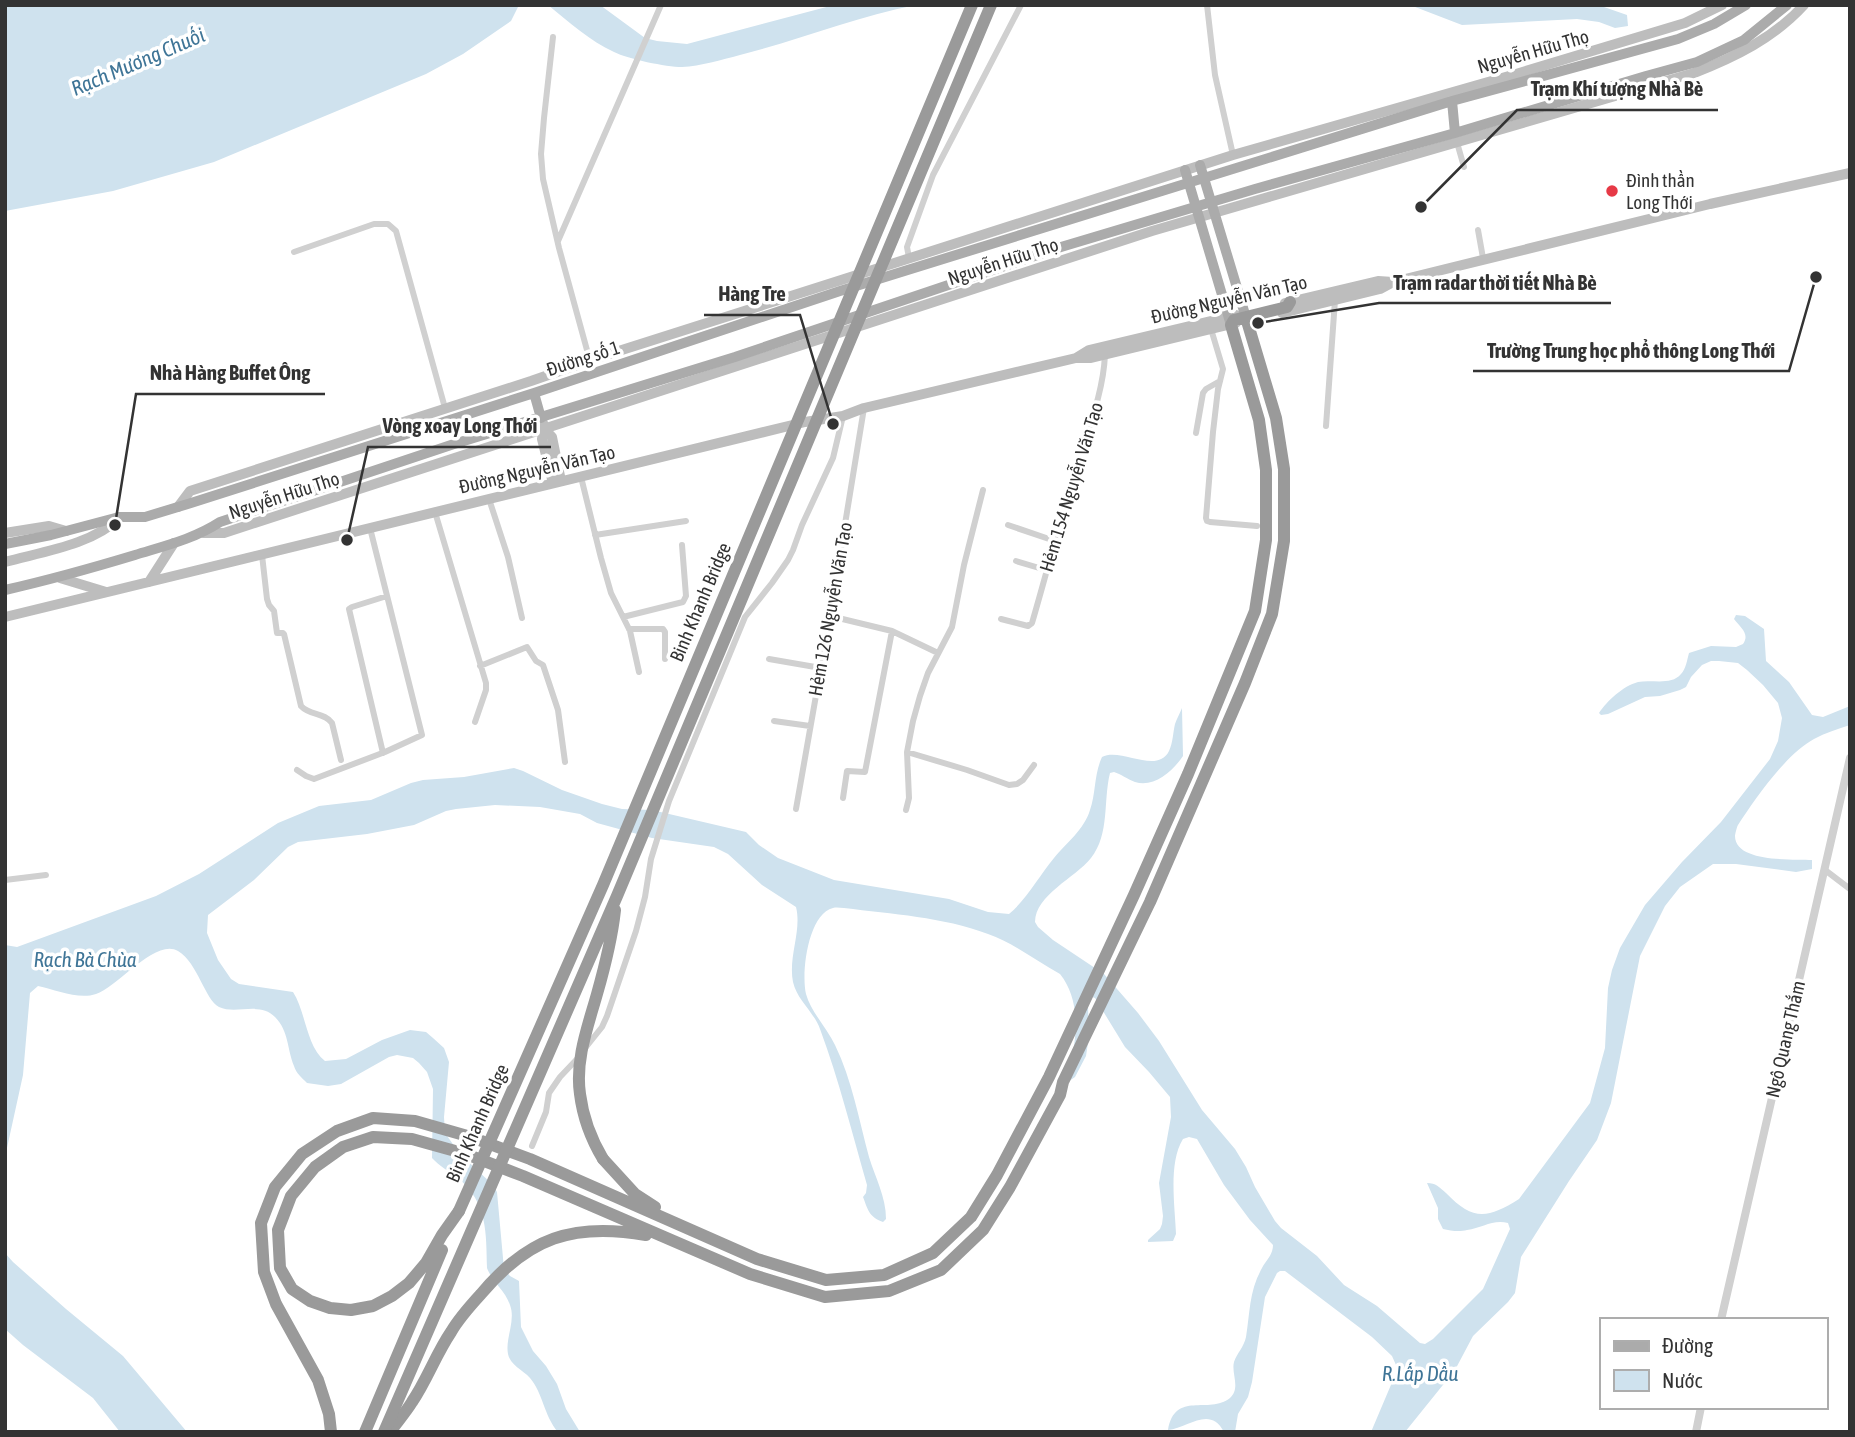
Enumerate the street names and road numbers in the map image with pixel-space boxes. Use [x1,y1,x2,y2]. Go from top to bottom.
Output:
street label: Nguyễn Hữu Thọ [1475,25,1591,77]
street label: Nguyễn Hữu Thọ [945,233,1061,289]
street label: Đường Nguyễn Văn Tạo [1149,270,1309,328]
street label: Đường số 1 [544,336,622,380]
street label: Hẻm 154 Nguyễn Văn Tạo [1035,399,1107,574]
street label: Đường Nguyễn Văn Tạo [457,440,617,498]
street label: Nguyễn Hữu Thọ [226,467,342,523]
street label: Hẻm 126 Nguyễn Văn Tạo [804,520,856,698]
street label: Binh Khanh Bridge [665,539,735,665]
street label: Ngô Quang Thắm [1761,978,1809,1100]
street label: Binh Khanh Bridge [441,1060,513,1186]

